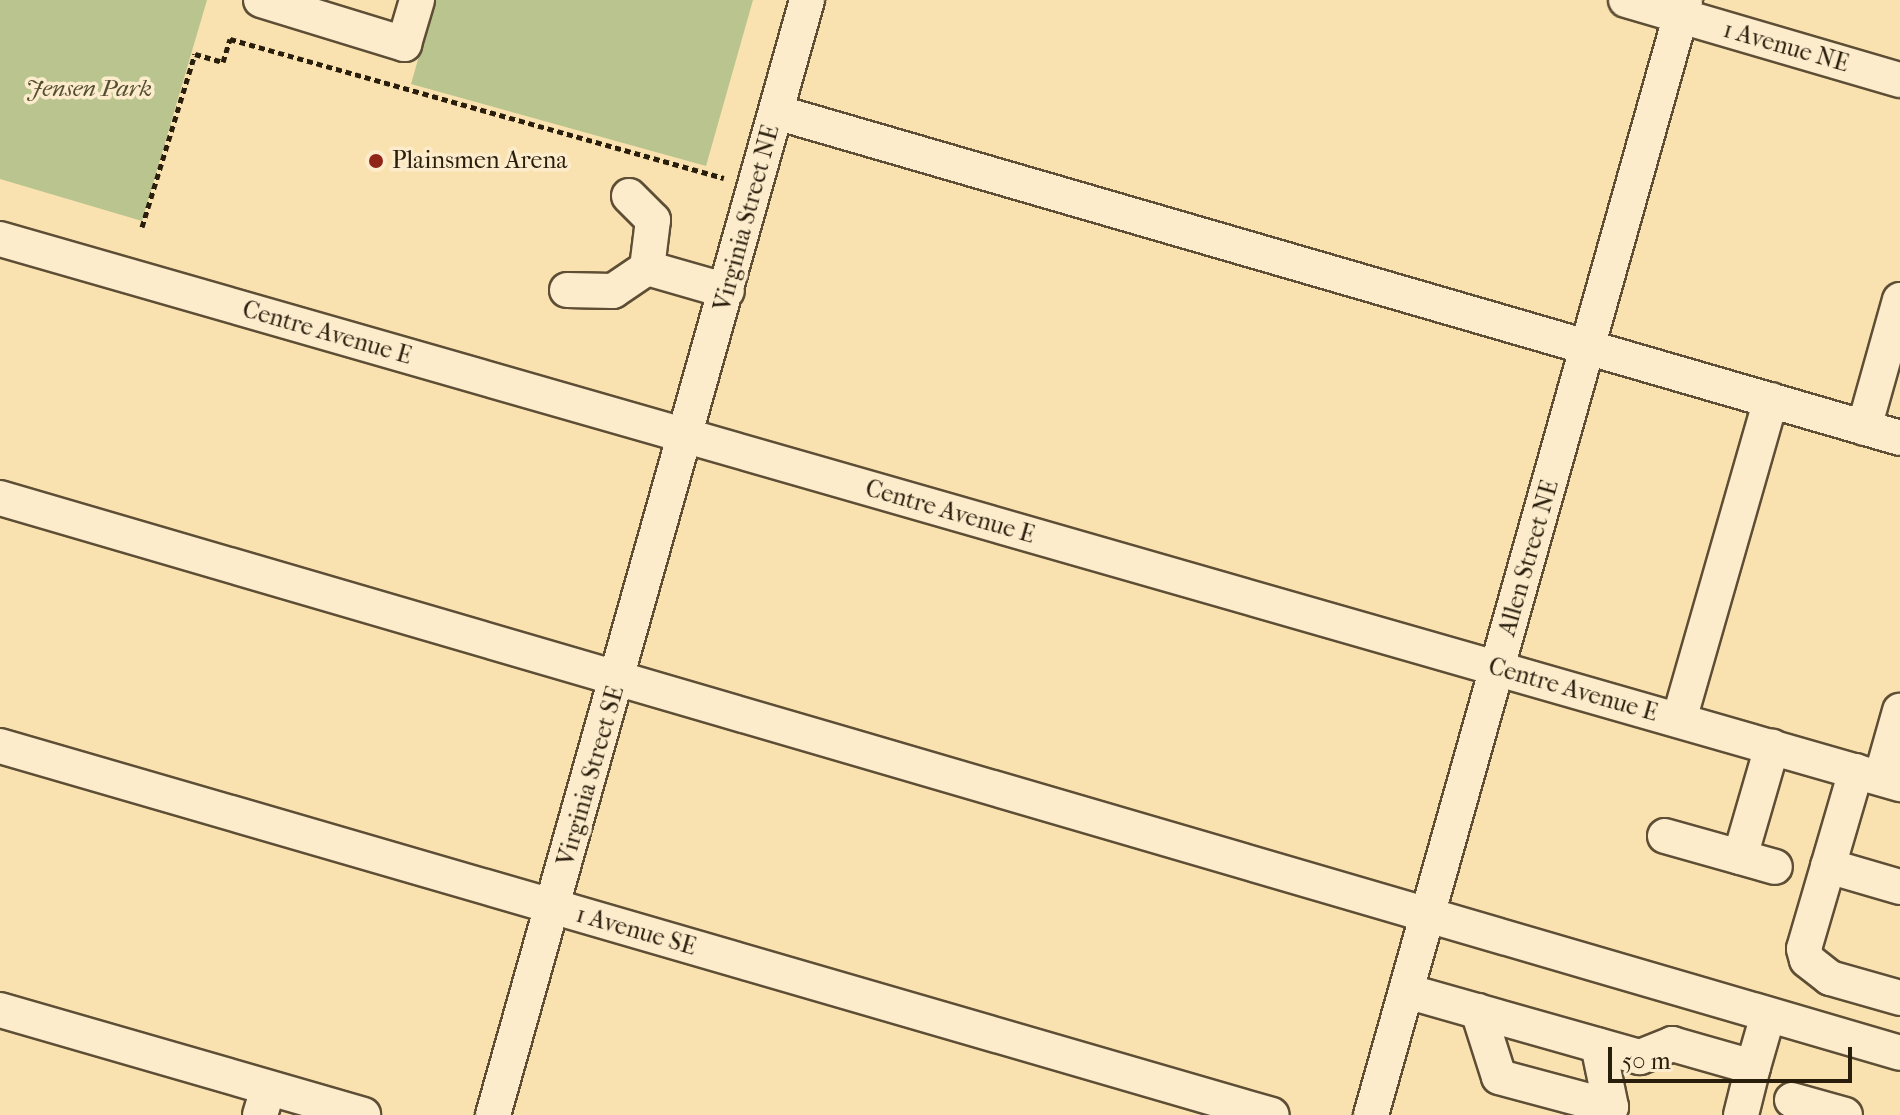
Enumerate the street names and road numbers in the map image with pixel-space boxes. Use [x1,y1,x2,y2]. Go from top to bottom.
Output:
street label: 1 Avenue NE [1720,15,1852,79]
street label: Virginia Street NE [708,122,786,314]
street label: Centre Avenue E [239,295,415,371]
street label: Centre Avenue E [862,474,1038,550]
street label: Allen Street NE [1493,477,1565,639]
street label: Centre Avenue E [1485,652,1661,728]
street label: Virginia Street SE [552,683,630,869]
street label: 1 Avenue SE [573,900,699,962]

